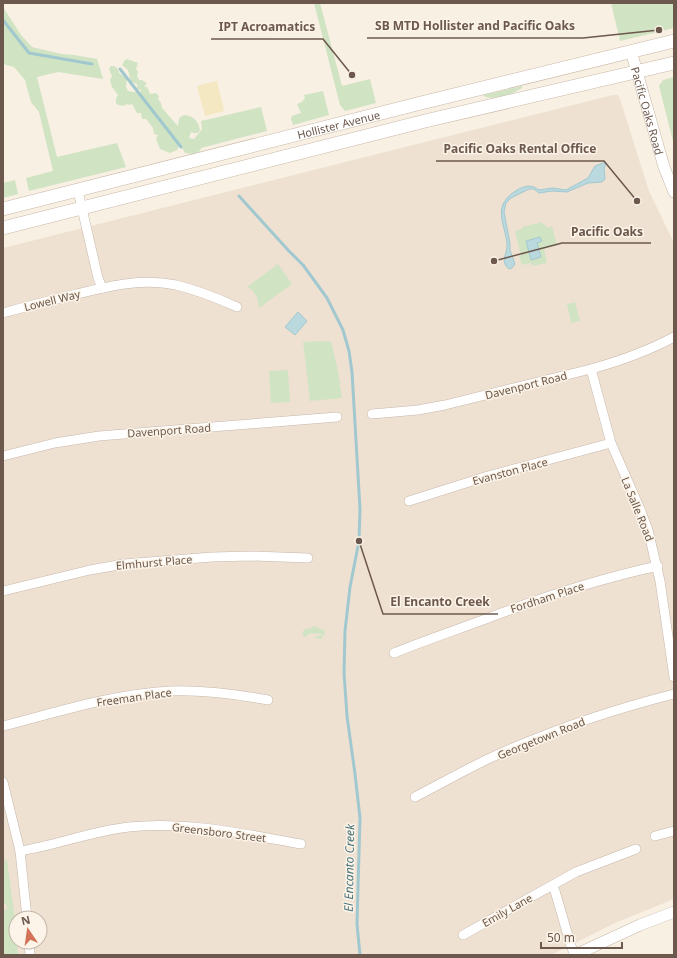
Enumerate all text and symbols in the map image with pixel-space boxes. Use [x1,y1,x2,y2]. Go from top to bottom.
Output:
callout: SB MTD Hollister and Pacific Oaks [367,14,583,38]
callout: IPT Acroamatics [211,15,323,39]
text: SB MTD Hollister and Pacific Oaks [375,17,575,34]
text: IPT Acroamatics [219,18,315,35]
street label: Pacific Oaks Road [628,65,668,156]
street label: Hollister Avenue [295,106,381,142]
callout: Pacific Oaks Rental Office [436,137,604,161]
text: Pacific Oaks Rental Office [444,140,596,157]
callout: Pacific Oaks [562,219,651,243]
text: Pacific Oaks [571,223,643,240]
street label: Lowell Way [22,286,82,314]
street label: Davenport Road [483,368,569,402]
street label: Davenport Road [127,420,211,440]
street label: Evanston Place [471,454,549,488]
street label: La Salle Road [618,475,658,543]
street label: Elmhurst Place [115,551,193,573]
street label: Fordham Place [508,578,586,616]
callout: El Encanto Creek [383,590,498,614]
text: El Encanto Creek [390,593,490,610]
street label: Freeman Place [95,684,173,710]
street label: Georgetown Road [495,714,587,762]
street label: Greensboro Street [171,819,267,845]
water label: El Encanto Creek [340,823,358,912]
street label: Emily Lane [479,890,535,930]
north arrow [8,910,48,950]
text: N [20,911,32,928]
scale bar [541,924,622,950]
text: 50 m [547,929,575,946]

